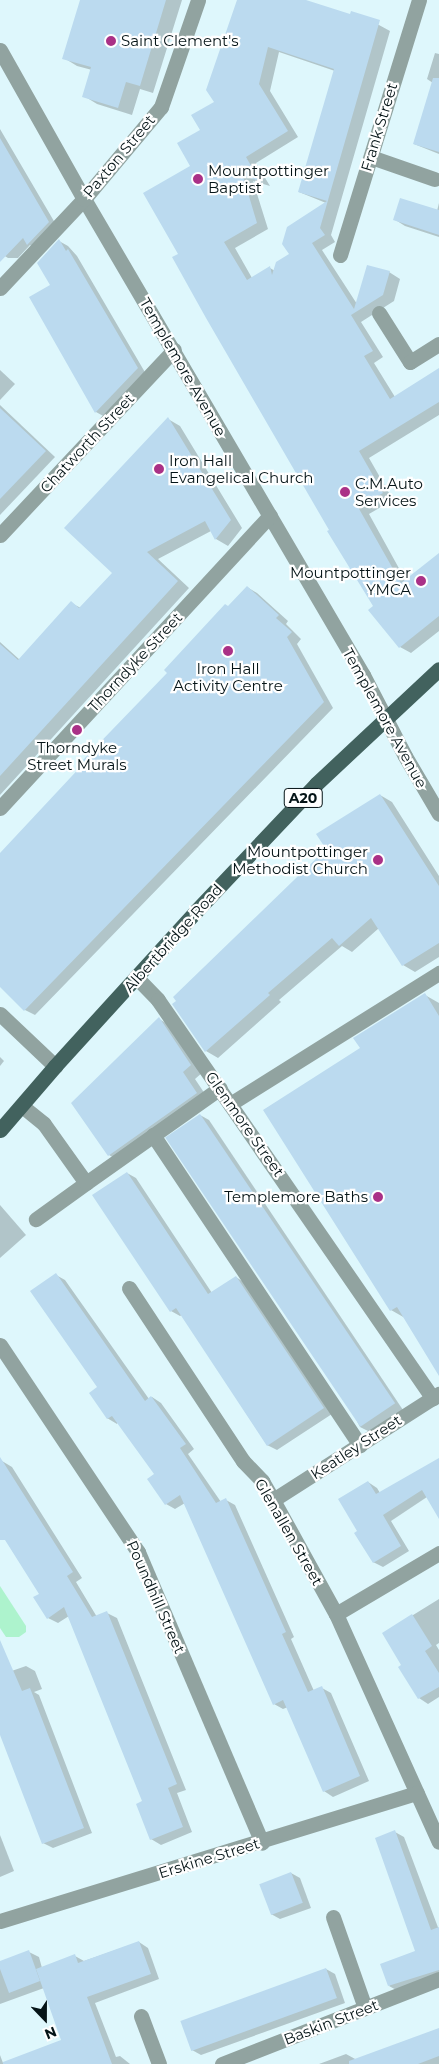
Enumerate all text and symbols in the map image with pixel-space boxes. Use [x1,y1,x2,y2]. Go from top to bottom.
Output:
place label: Saint Clement's [121,32,239,50]
marker: Saint Clement's [105,35,117,47]
street label: Frank Street [357,80,401,174]
street label: Paxton Street [79,111,159,201]
place label: Mountpottinger Baptist [208,161,329,196]
marker: Mountpottinger Baptist [192,173,204,185]
street label: Templemore Avenue [136,295,230,439]
street label: Chatworth Street [36,389,138,497]
place label: Iron Hall Evangelical Church [169,451,314,486]
marker: Iron Hall Evangelical Church [153,463,165,475]
place label: C.M.Auto Services [355,474,423,509]
marker: C.M.Auto Services [339,486,351,498]
place label: Mountpottinger YMCA [290,563,411,598]
marker: Mountpottinger YMCA [415,575,427,587]
street label: Thorndyke Street [84,609,186,715]
marker: Iron Hall Activity Centre [222,645,234,657]
street label: Templemore Avenue [339,645,431,791]
place label: Iron Hall Activity Centre [173,659,283,694]
marker: Thorndyke Street Murals [71,724,83,736]
place label: Thorndyke Street Murals [27,738,127,773]
road number: A20 [283,786,323,810]
place label: Mountpottinger Methodist Church [232,842,368,877]
marker: Mountpottinger Methodist Church [372,854,384,866]
street label: Albertbridge Road [120,880,226,996]
street label: Glenmore Street [202,1068,288,1180]
place label: Templemore Baths [224,1188,368,1206]
marker: Templemore Baths [372,1191,384,1203]
street label: Keatley Street [307,1411,405,1483]
street label: Glenallen Street [251,1475,327,1589]
street label: Poundhill Street [123,1538,189,1656]
street label: Erskine Street [156,1834,262,1882]
north arrow [20,1994,70,2044]
street label: Baskin Street [281,1996,381,2048]
text: N [42,2022,59,2043]

